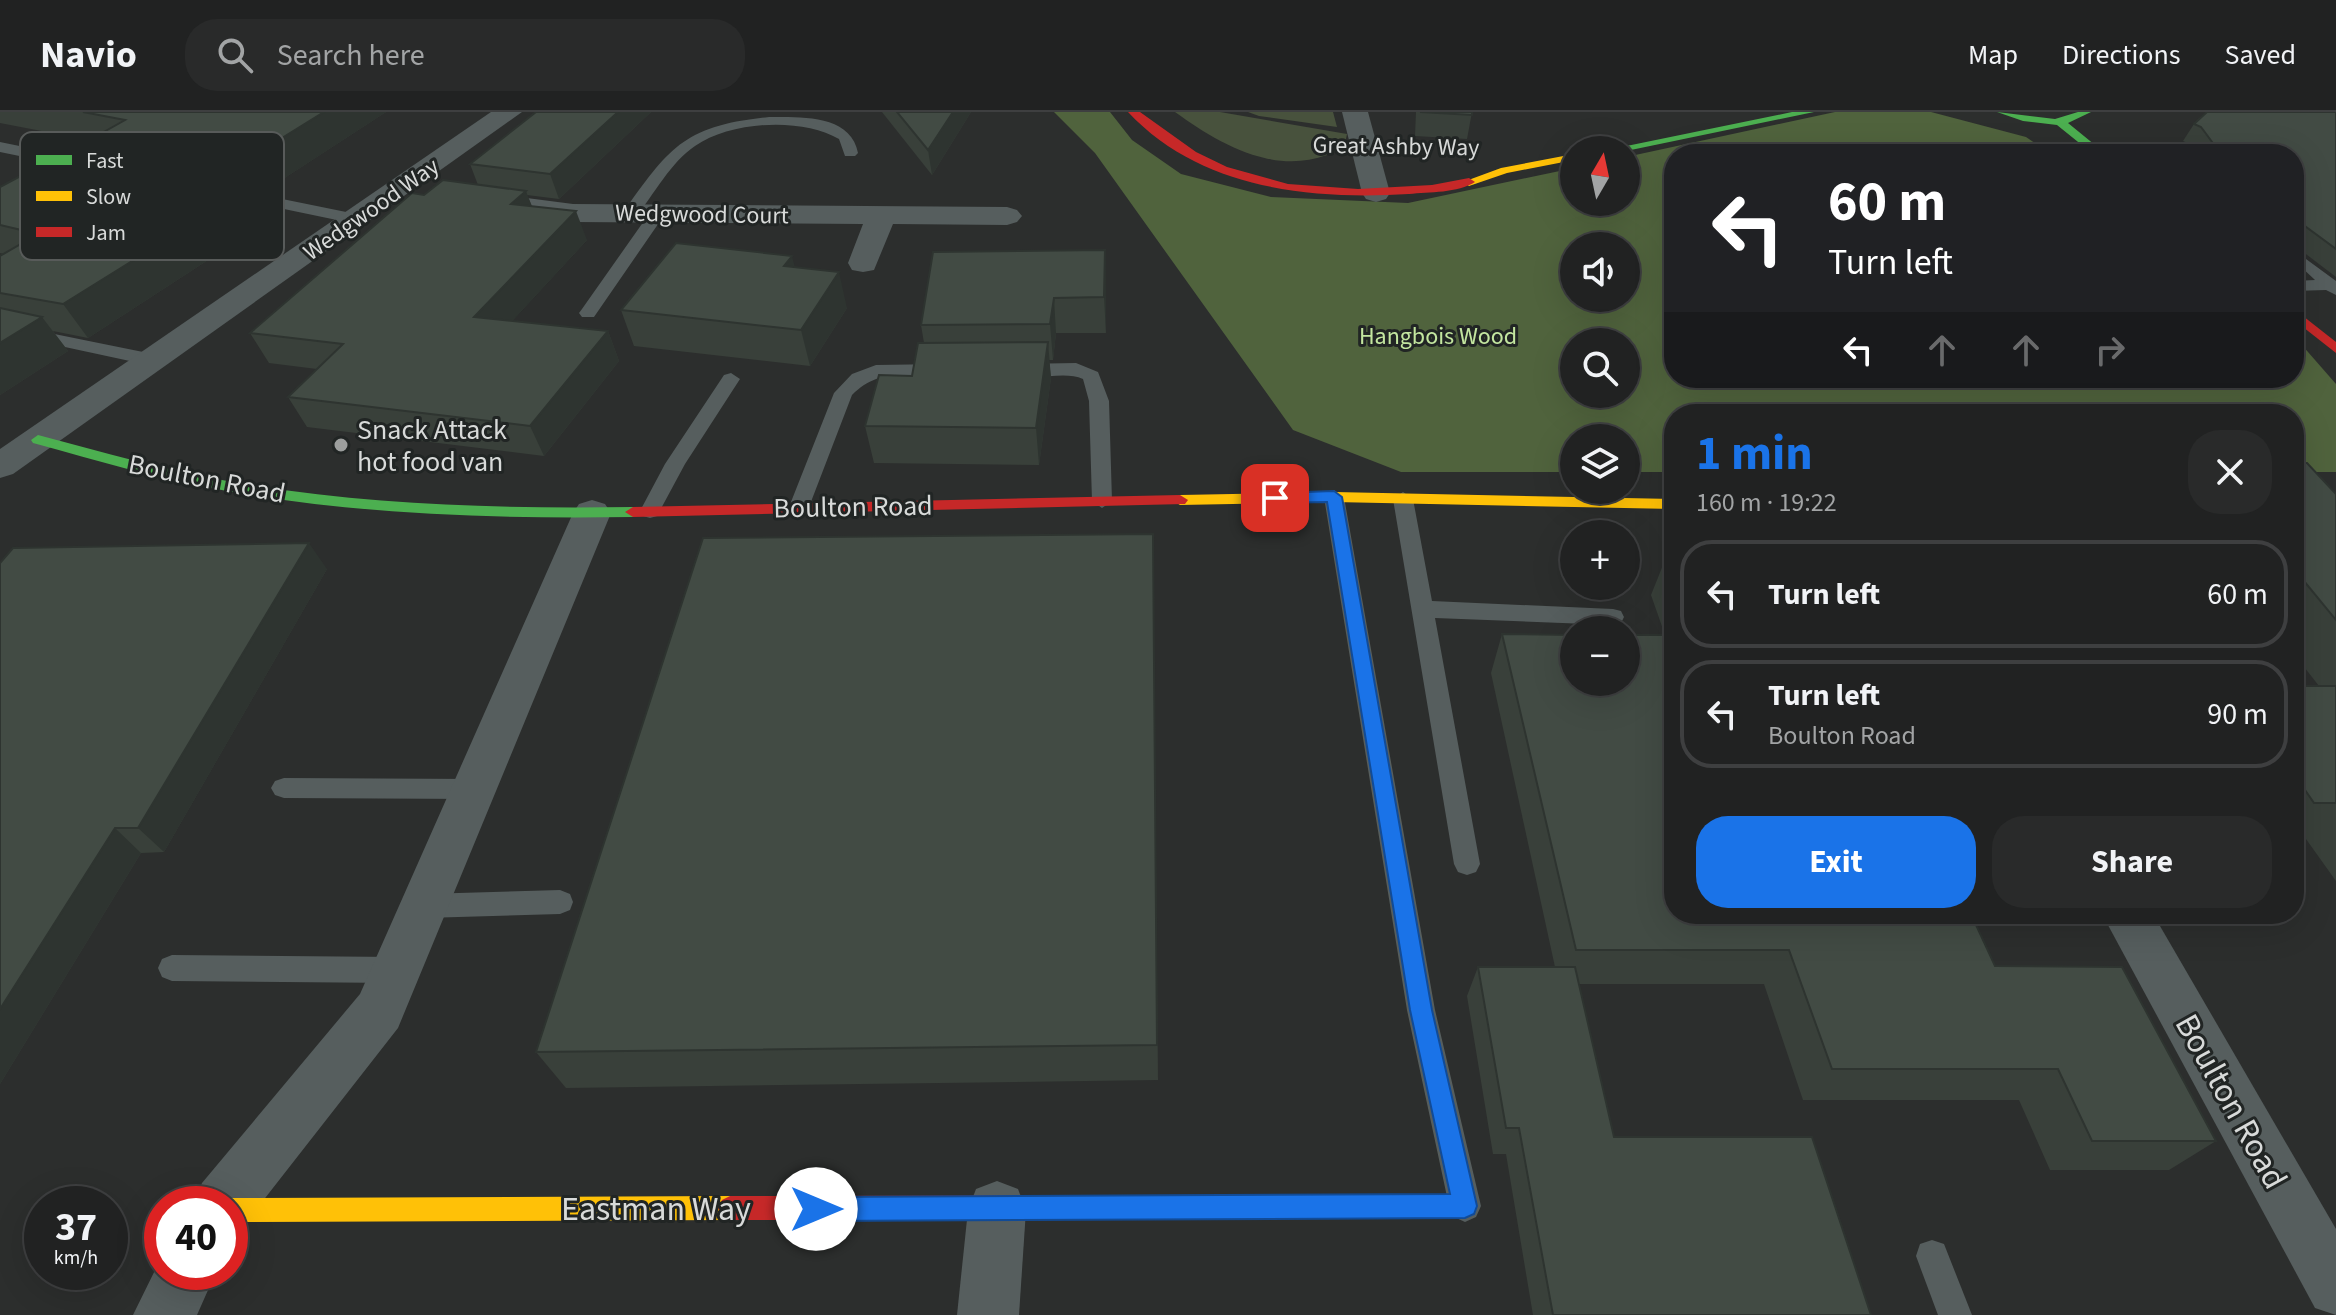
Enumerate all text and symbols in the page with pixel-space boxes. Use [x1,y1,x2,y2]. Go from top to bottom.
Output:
search box [185,19,745,91]
text: Navio [40,28,137,82]
icon: search [213,33,257,77]
text: Search here [277,34,425,77]
text: Map [1968,35,2018,75]
text: Directions [2062,35,2181,75]
text: Saved [2225,35,2296,75]
street label: Great Ashby Way [1312,128,1480,165]
legend [20,132,284,260]
north arrow [1560,136,1640,216]
map controls [1560,136,1640,696]
text: Fast [86,145,124,177]
street label: Wedgwood Way [296,149,447,269]
text: 60 m [1828,163,1946,242]
icon: left [1696,176,1800,280]
text: Slow [86,181,131,213]
street label: Wedgwood Court [615,195,789,234]
text: Jam [86,217,126,249]
button: sound [1560,232,1640,312]
text: Turn left [1828,237,1953,288]
park label: Hangbois Wood [1359,319,1517,354]
button: search [1560,328,1640,408]
icon: left [1836,328,1880,372]
icon: ahead [1920,328,1964,372]
icon: ahead [2004,328,2048,372]
icon: right [2088,328,2132,372]
place label: Snack Attack hot food van [357,410,507,482]
text: 1 min [1696,420,1813,488]
button: layers [1560,424,1640,504]
button: close [2188,430,2272,514]
marker: Snack Attack hot food van [332,436,350,454]
street label: Boulton Road [125,444,289,514]
pin [1241,464,1309,532]
icon: arrive [1253,476,1297,520]
text: 160 m · 19:22 [1696,484,1837,521]
street label: Boulton Road [773,486,933,528]
button: + [1560,520,1640,600]
icon: left [1700,572,1744,616]
text: Turn left [1768,573,1880,616]
text: 60 m [2207,573,2268,616]
button: − [1560,616,1640,696]
text: Turn left [1768,674,1880,717]
icon: left [1700,692,1744,736]
text: 90 m [2207,693,2268,736]
text: Boulton Road [1768,717,1916,754]
button: Exit [1696,816,1976,908]
button: Share [1992,816,2272,908]
street label: Boulton Road [2162,1005,2299,1198]
position arrow [774,1167,858,1251]
street label: Eastman Way [561,1185,751,1234]
speed limit sign: 40 [144,1186,248,1290]
text: 37 [55,1199,97,1256]
text: km/h [54,1244,98,1272]

